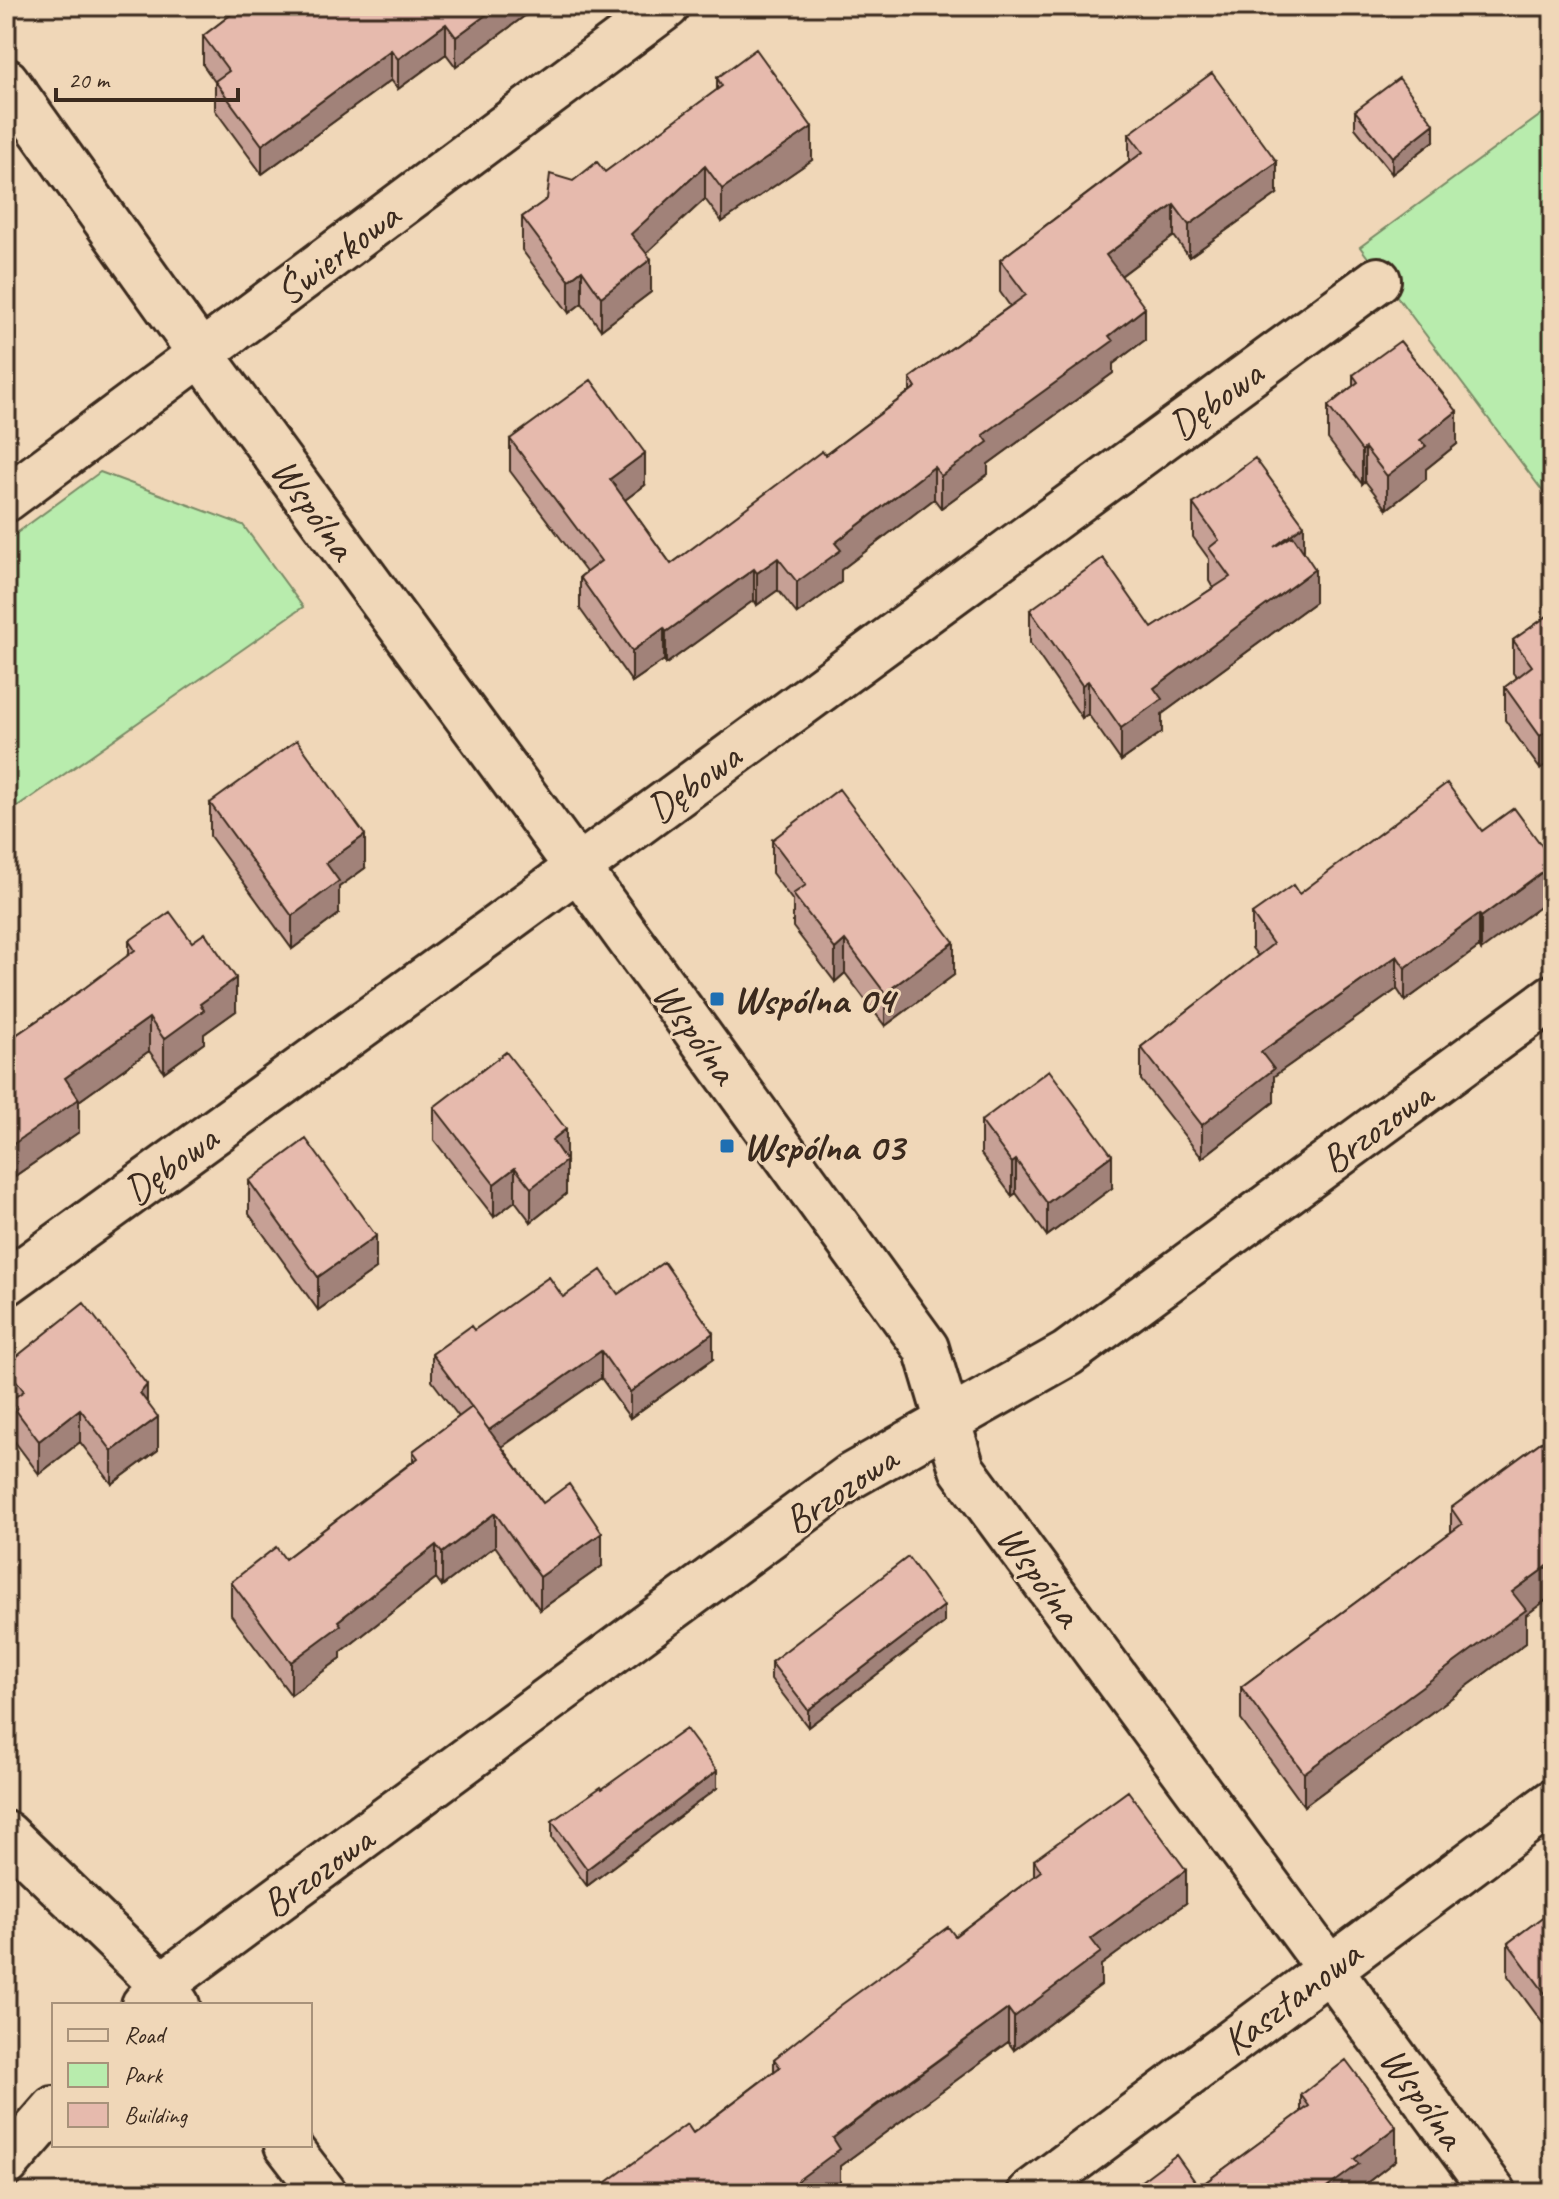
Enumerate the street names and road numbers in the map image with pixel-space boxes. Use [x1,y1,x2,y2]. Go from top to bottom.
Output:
street label: Świerkowa [266,190,411,317]
street label: Dębowa [1159,347,1275,451]
street label: Wspólna [259,448,368,571]
street label: Dębowa [637,730,753,834]
street label: Wspólna [641,972,750,1095]
street label: Brzozowa [1311,1069,1445,1185]
street label: Dębowa [114,1112,230,1216]
street label: Brzozowa [774,1432,910,1546]
street label: Wspólna [985,1515,1094,1638]
street label: Brzozowa [252,1813,386,1929]
street label: Kasztanowa [1212,1928,1373,2066]
street label: Wspólna [1368,2037,1477,2160]

